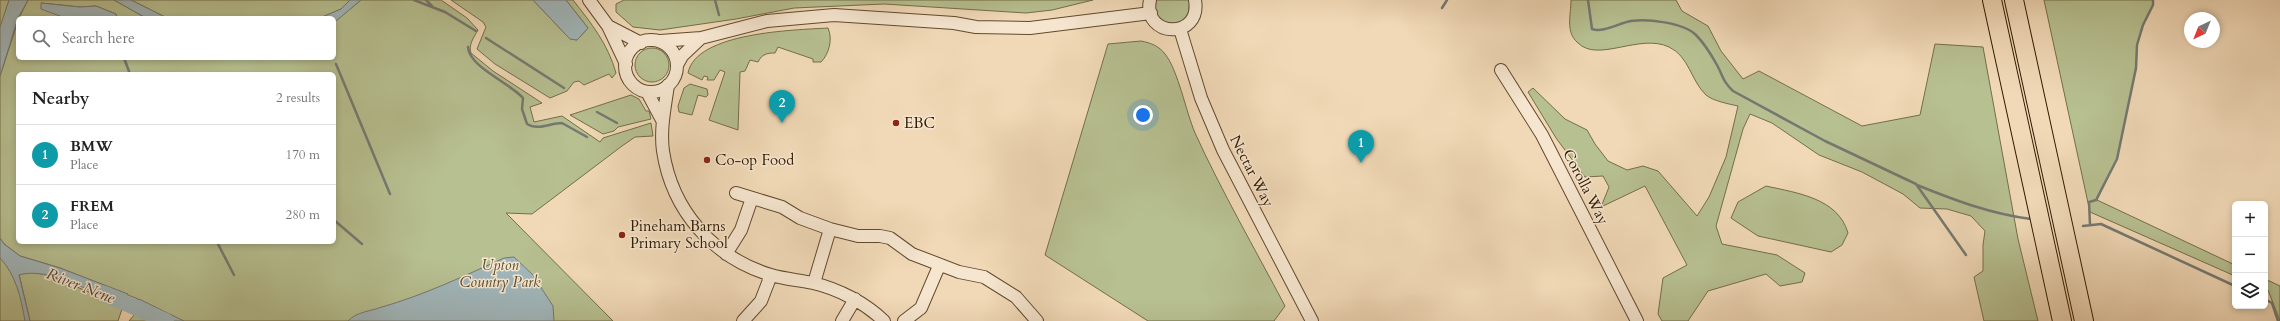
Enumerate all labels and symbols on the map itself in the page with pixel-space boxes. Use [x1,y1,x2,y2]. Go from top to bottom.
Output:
north arrow [2184,12,2220,48]
pin: 2 [769,90,795,123]
your location [1133,105,1153,125]
place label: EBC [904,113,935,133]
marker: EBC [891,118,901,128]
pin: 1 [1348,130,1374,163]
street label: Nectar Way [1225,132,1279,210]
street label: Corolla Way [1558,146,1614,228]
place label: Co-op Food [715,150,794,170]
marker: Co-op Food [702,155,712,165]
place label: Pineham Barns Primary School [630,216,728,253]
marker: Pineham Barns Primary School [617,230,627,240]
park label: Upton Country Park [459,255,541,292]
water label: River Nene [43,263,119,309]

